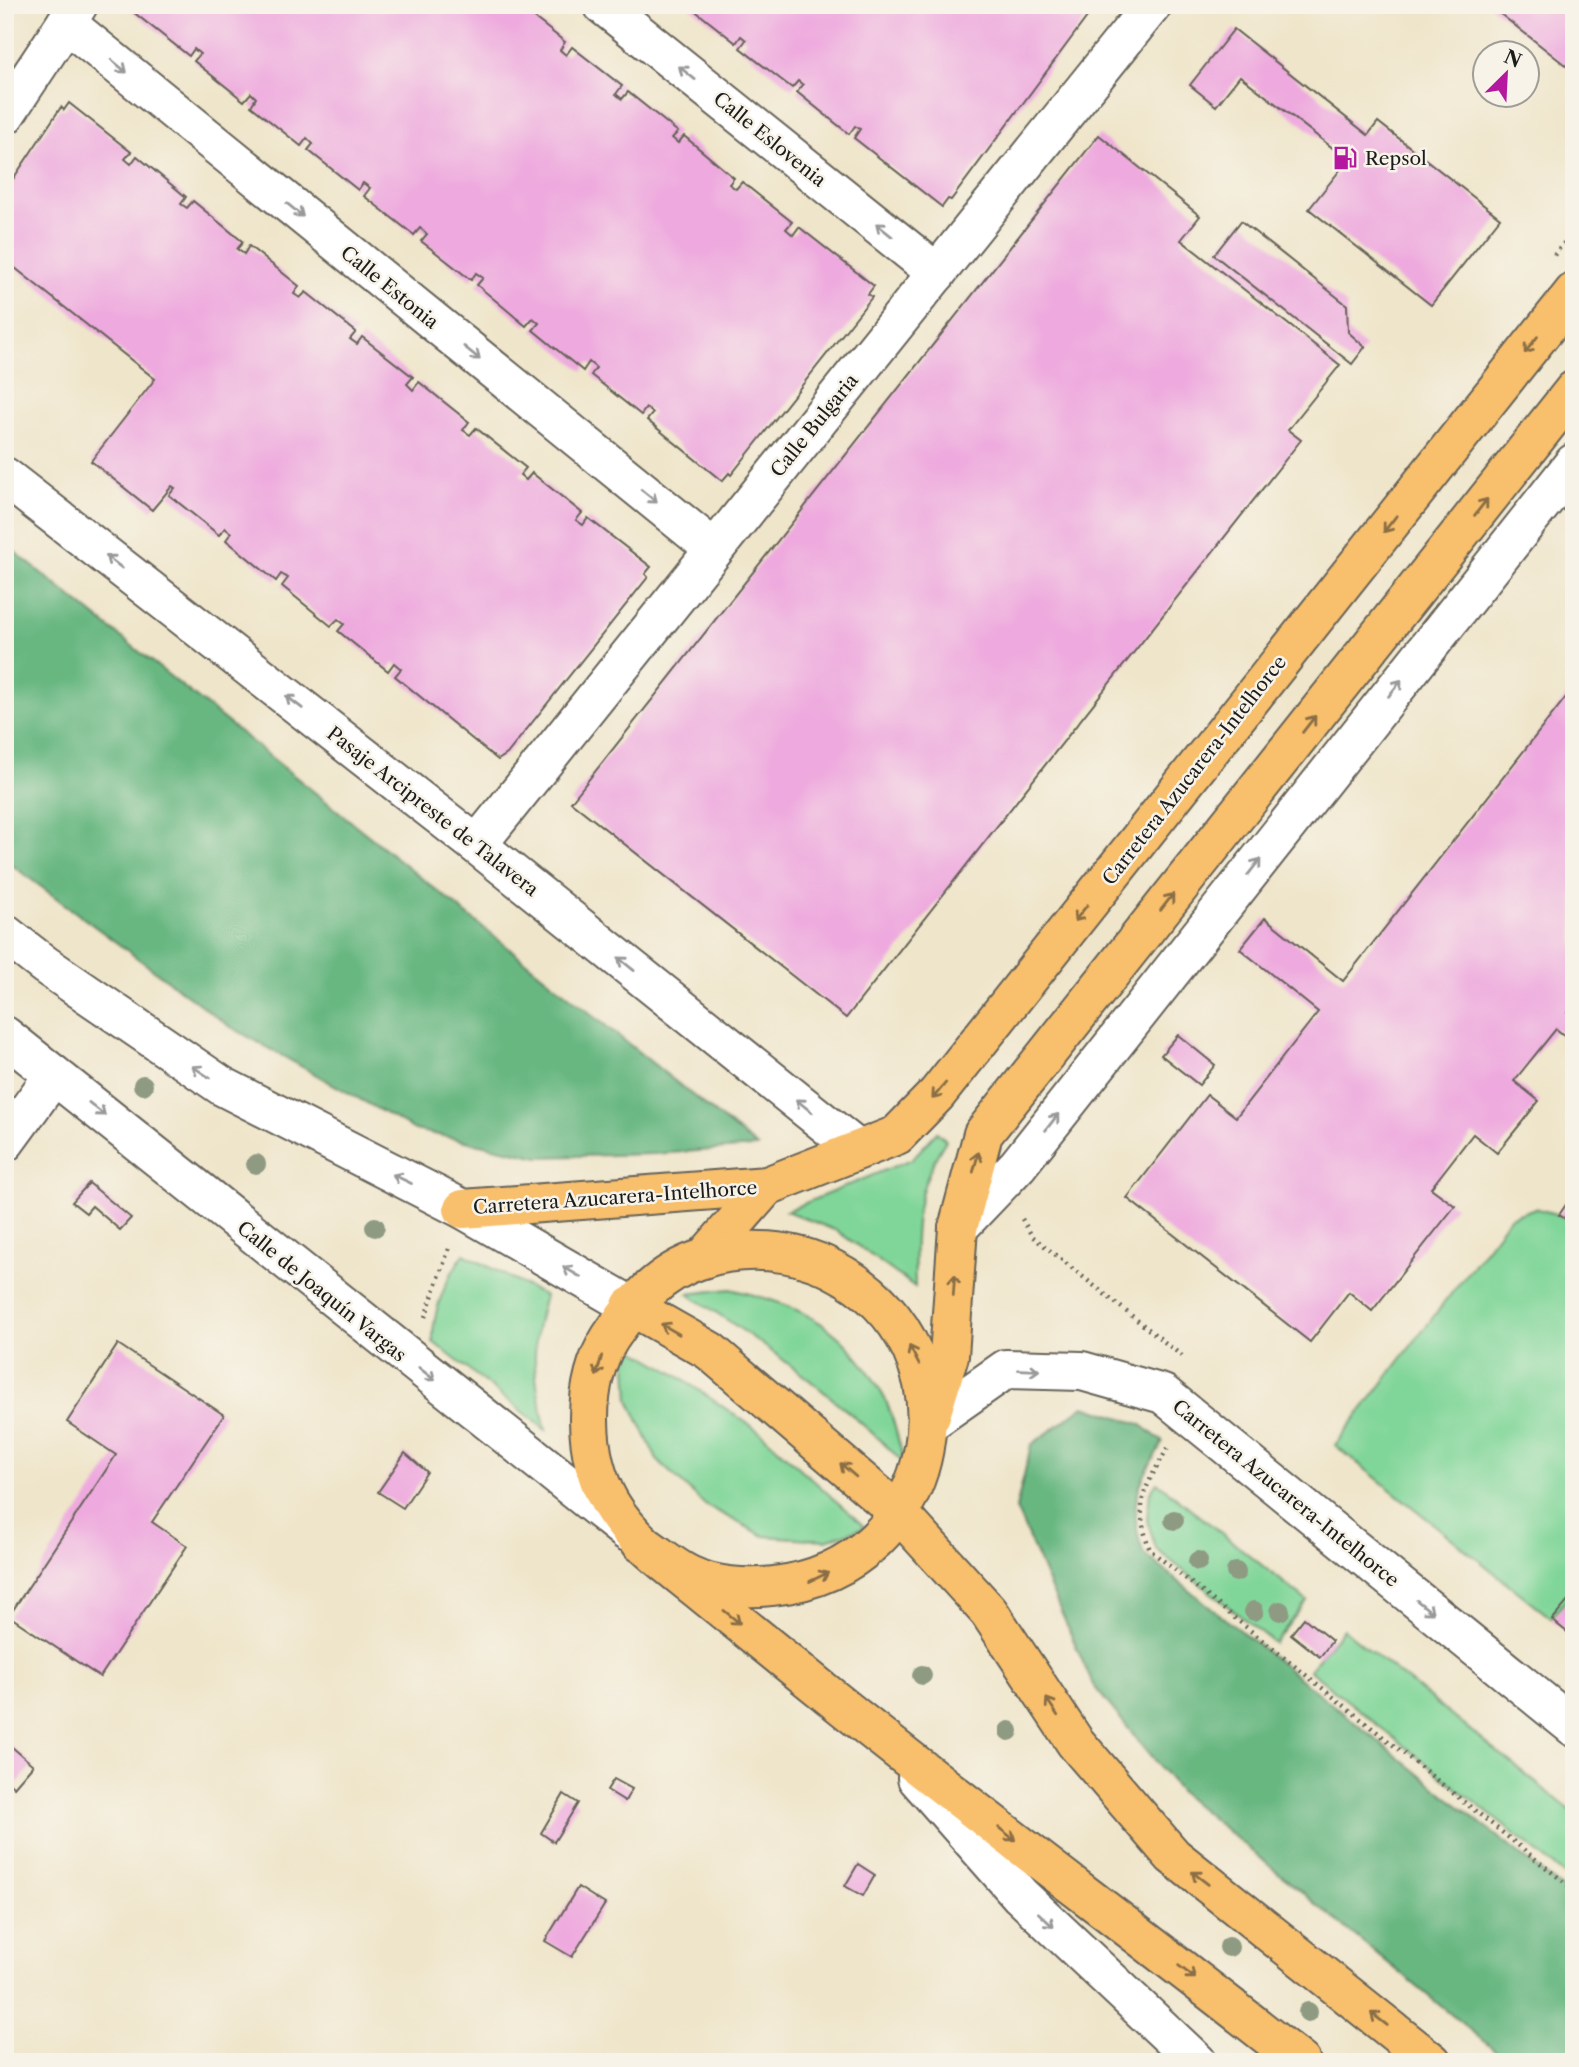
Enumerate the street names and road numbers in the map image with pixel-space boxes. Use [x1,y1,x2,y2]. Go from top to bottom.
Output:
street label: Calle Eslovenia [709,87,830,192]
street label: Calle Estonia [336,241,443,334]
street label: Calle Bulgaria [766,369,863,482]
street label: Carretera Azucarera-Intelhorce [1098,651,1291,890]
street label: Pasaje Arcipreste de Talavera [322,722,543,901]
street label: Carretera Azucarera-Intelhorce [472,1176,758,1219]
street label: Calle de Joaquín Vargas [233,1216,411,1367]
street label: Carretera Azucarera-Intelhorce [1168,1395,1404,1592]

